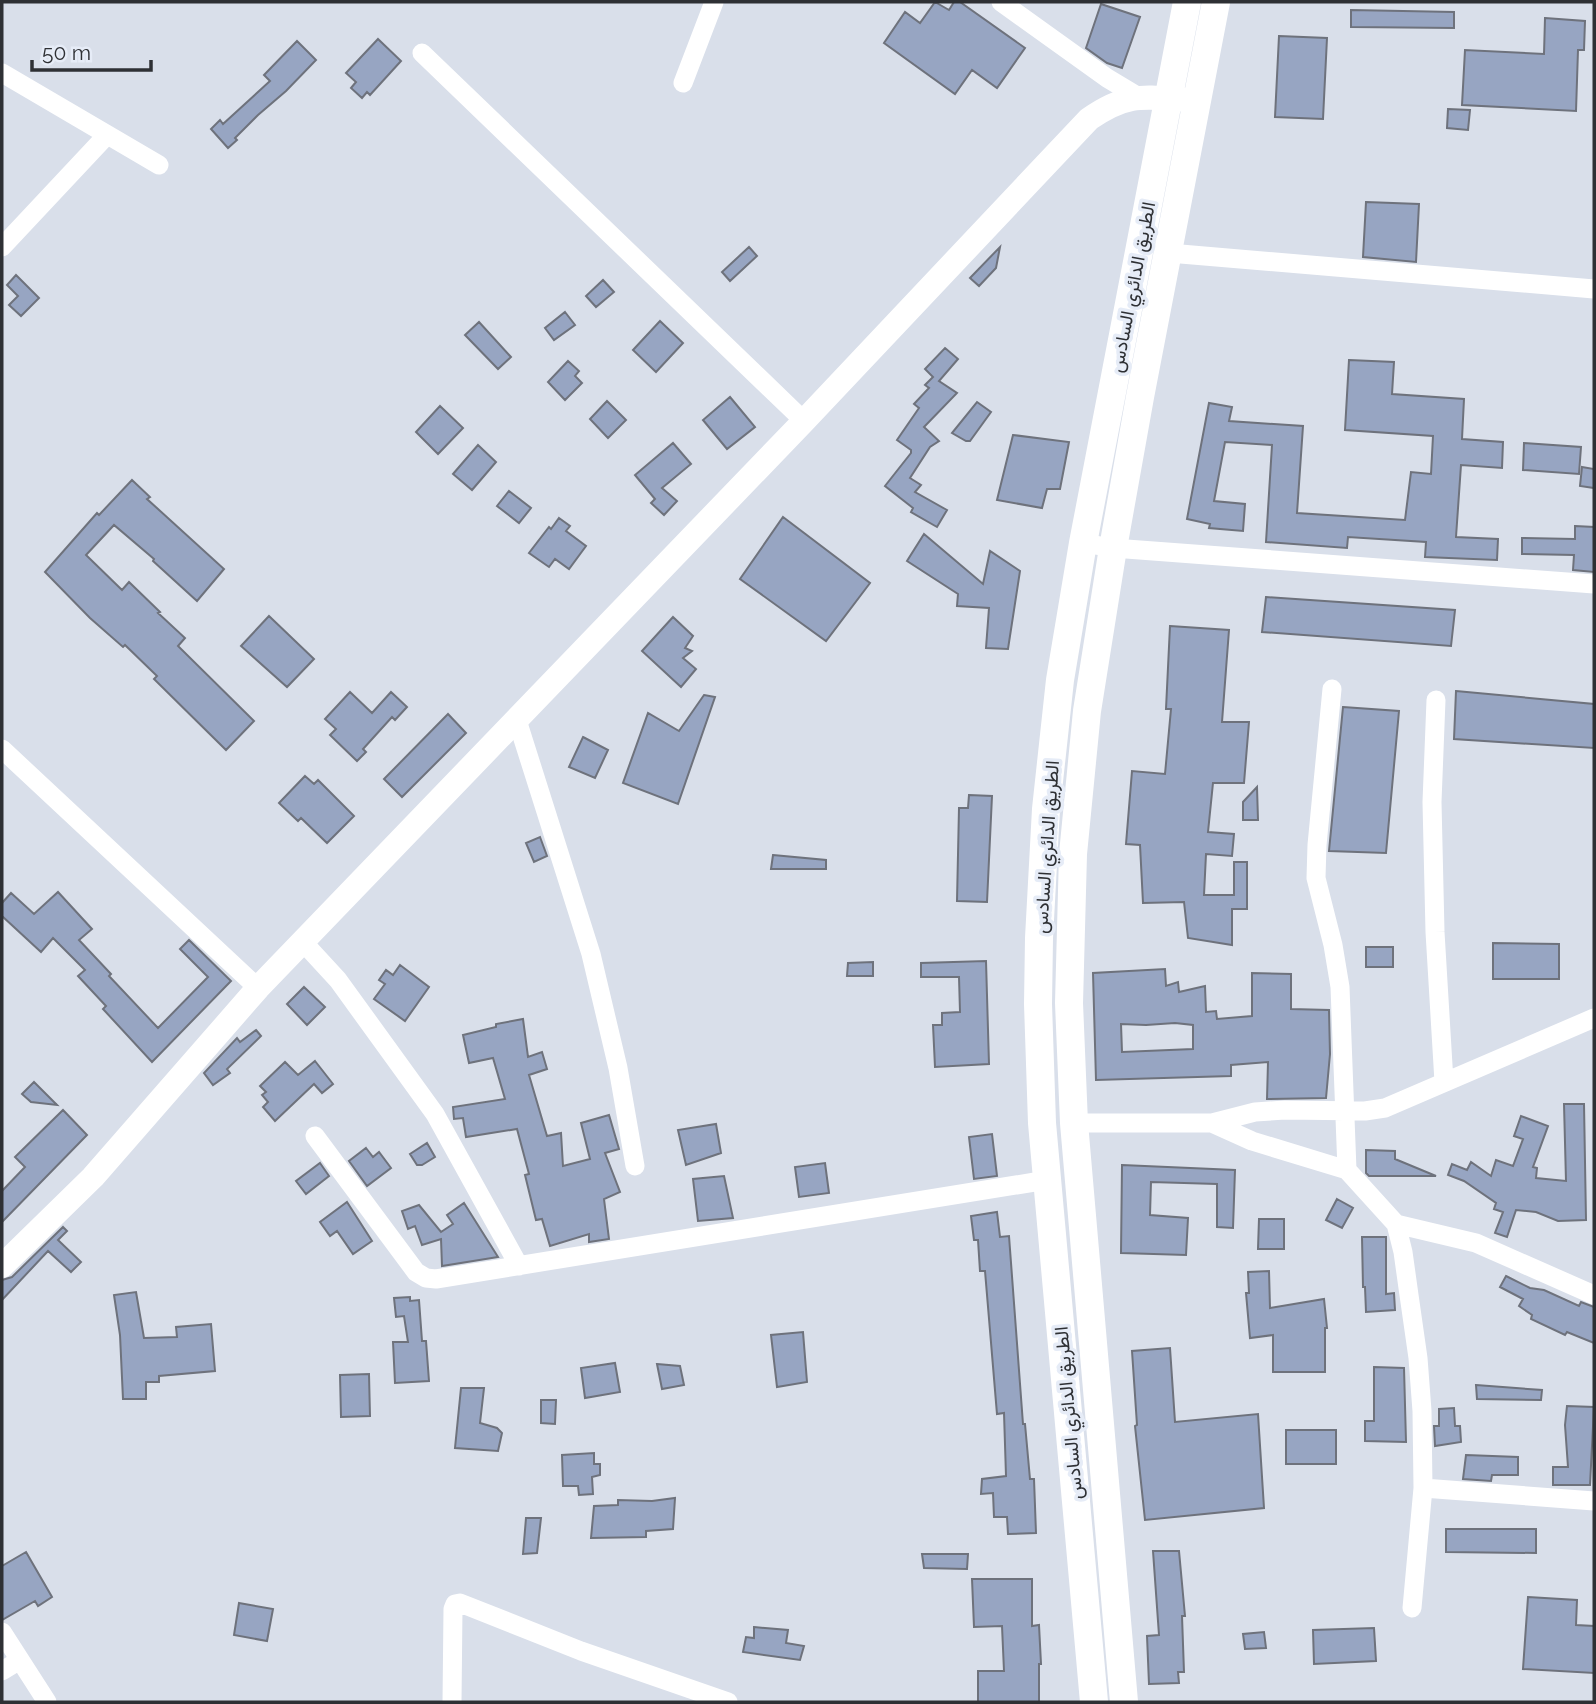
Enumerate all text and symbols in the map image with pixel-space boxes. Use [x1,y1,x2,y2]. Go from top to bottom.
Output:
scale bar [32,28,150,72]
text: 50 m [42,40,91,65]
street label: الطريق الدائري السادس [1105,200,1164,375]
street label: الطريق الدائري السادس [1029,760,1068,935]
street label: الطريق الدائري السادس [1049,1325,1092,1500]

